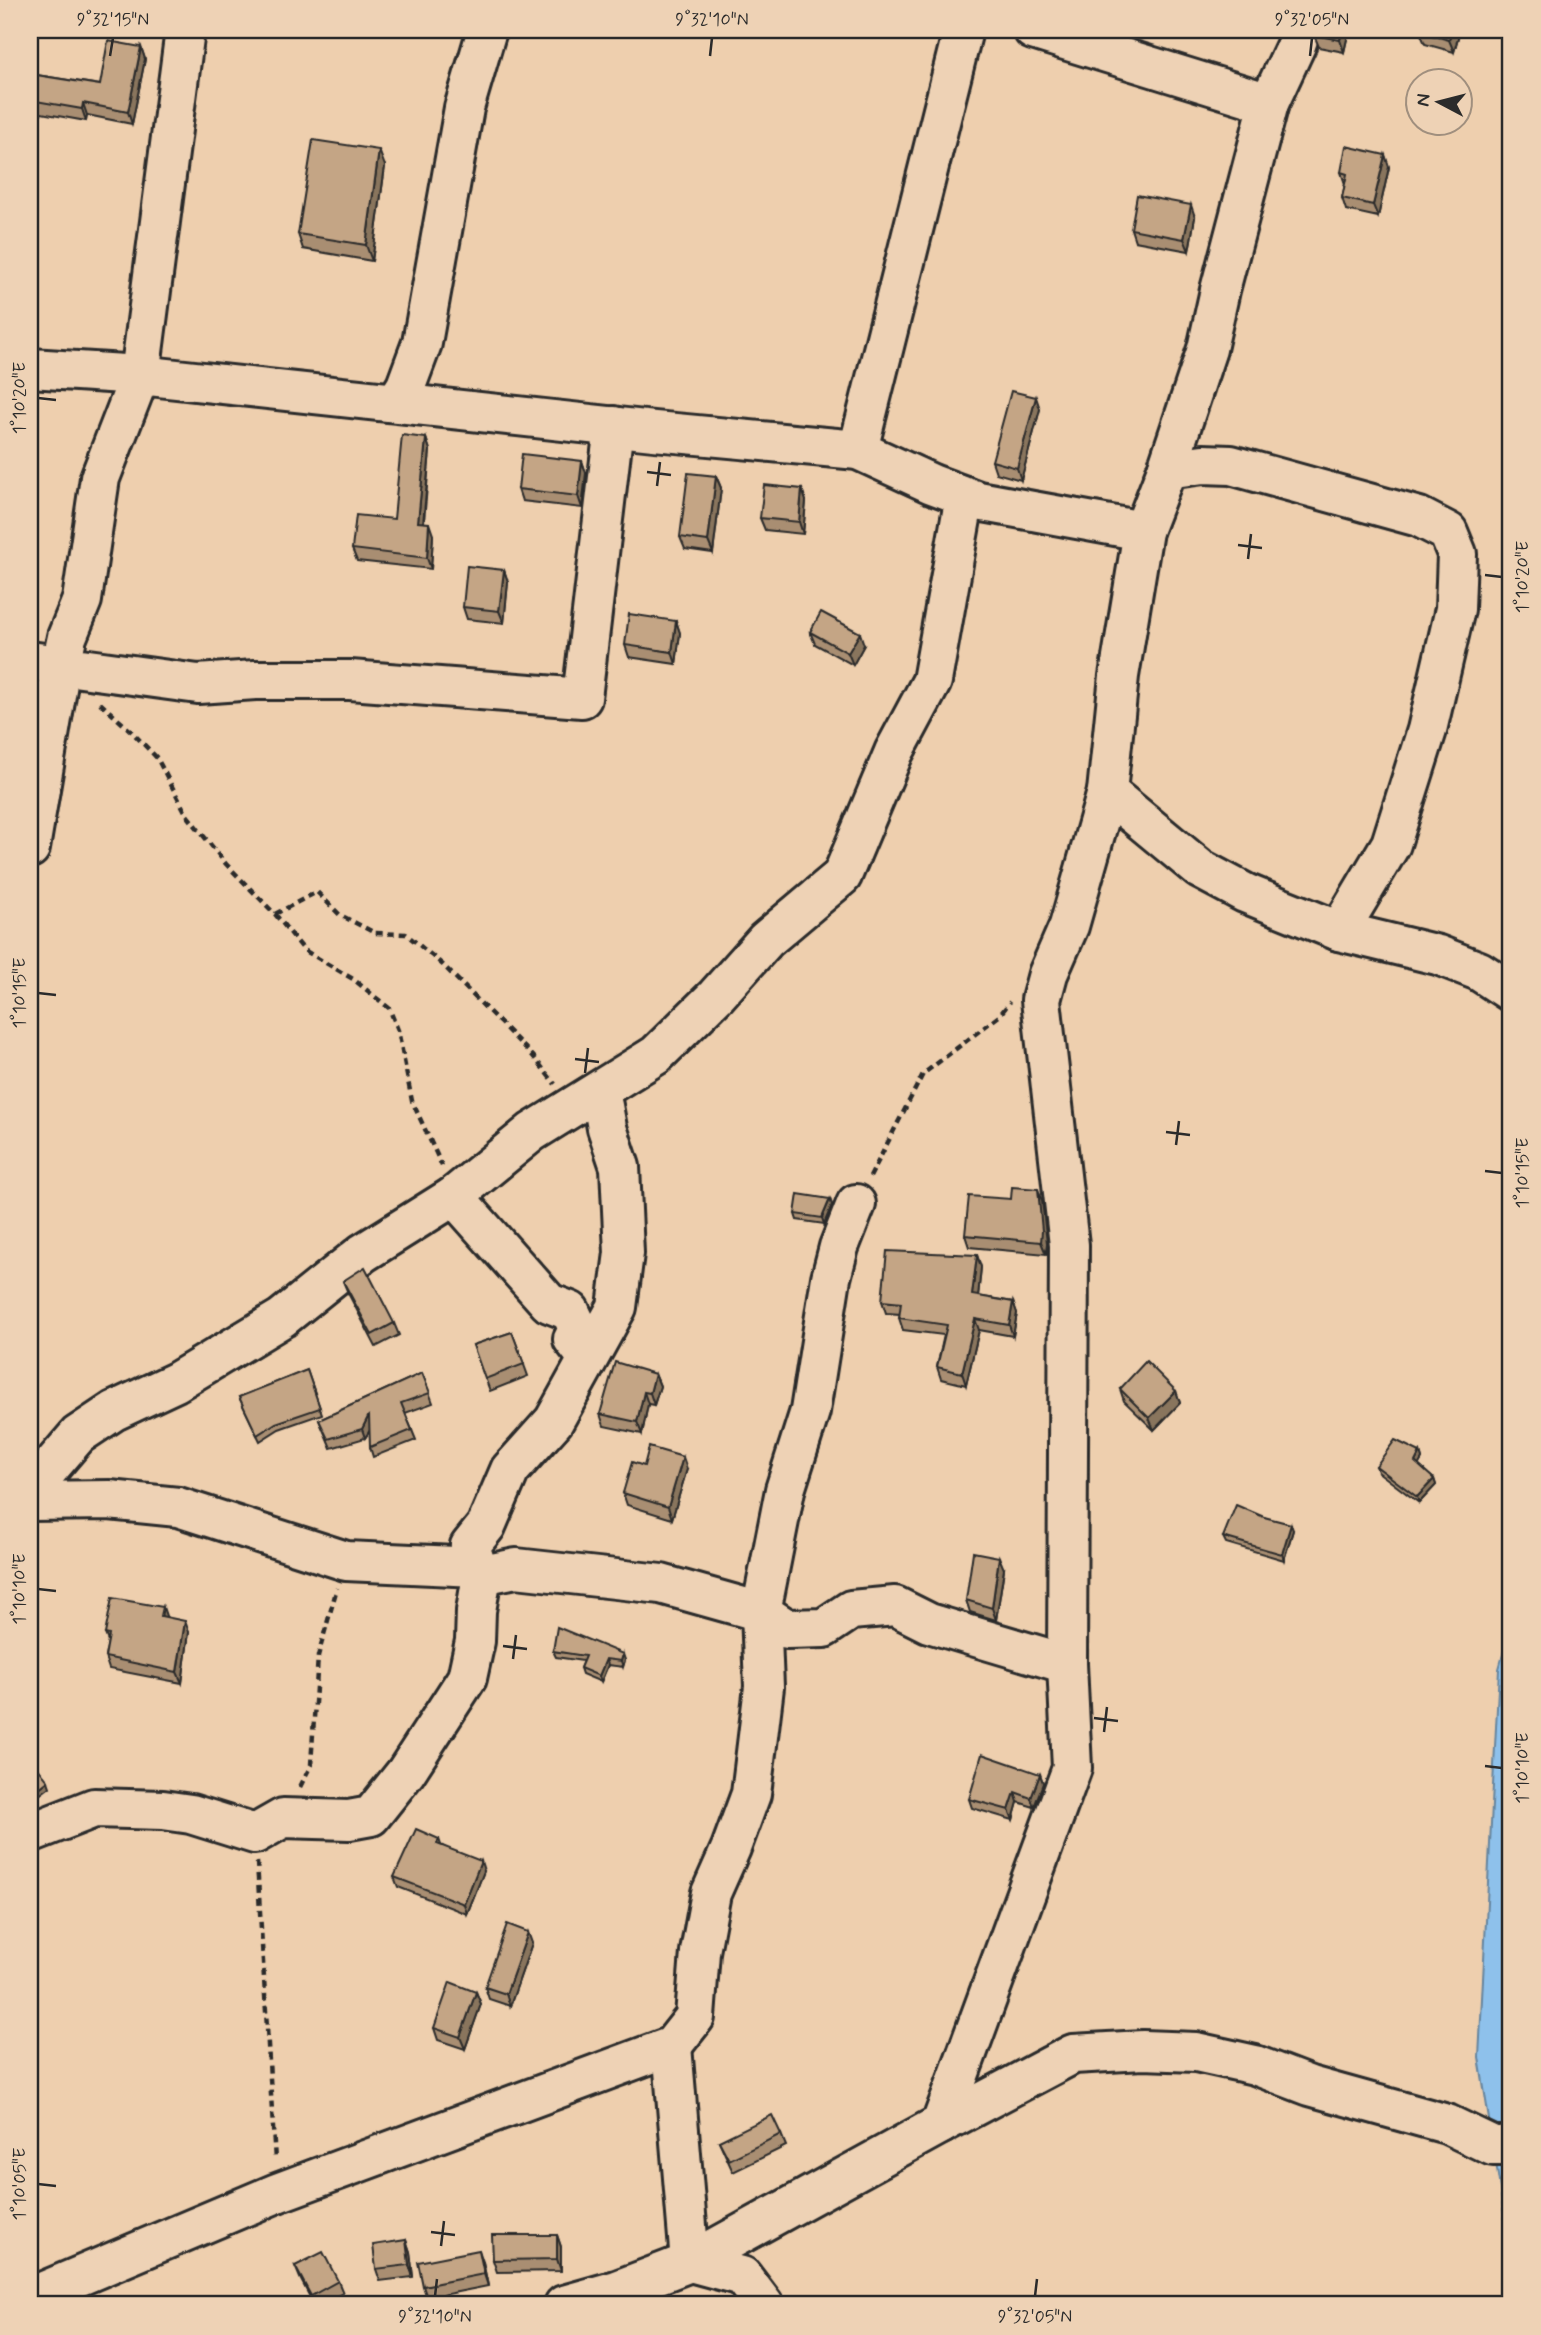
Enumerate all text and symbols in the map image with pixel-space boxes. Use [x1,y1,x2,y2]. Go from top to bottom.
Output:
text: 9°32'15"N [77,8,149,32]
text: 9°32'10"N [675,8,749,32]
text: 9°32'05"N [1275,8,1349,32]
north arrow [1404,66,1474,136]
text: N [1410,92,1437,108]
text: 1°10'20"E [8,362,32,434]
text: 1°10'20"E [1511,541,1535,613]
text: 1°10'15"E [8,958,32,1029]
text: 1°10'15"E [1511,1138,1535,1209]
text: 1°10'10"E [8,1553,32,1625]
text: 1°10'10"E [1511,1732,1535,1804]
text: 1°10'05"E [8,2147,32,2221]
text: 9°32'10"N [398,2305,472,2329]
text: 9°32'05"N [998,2305,1072,2329]

